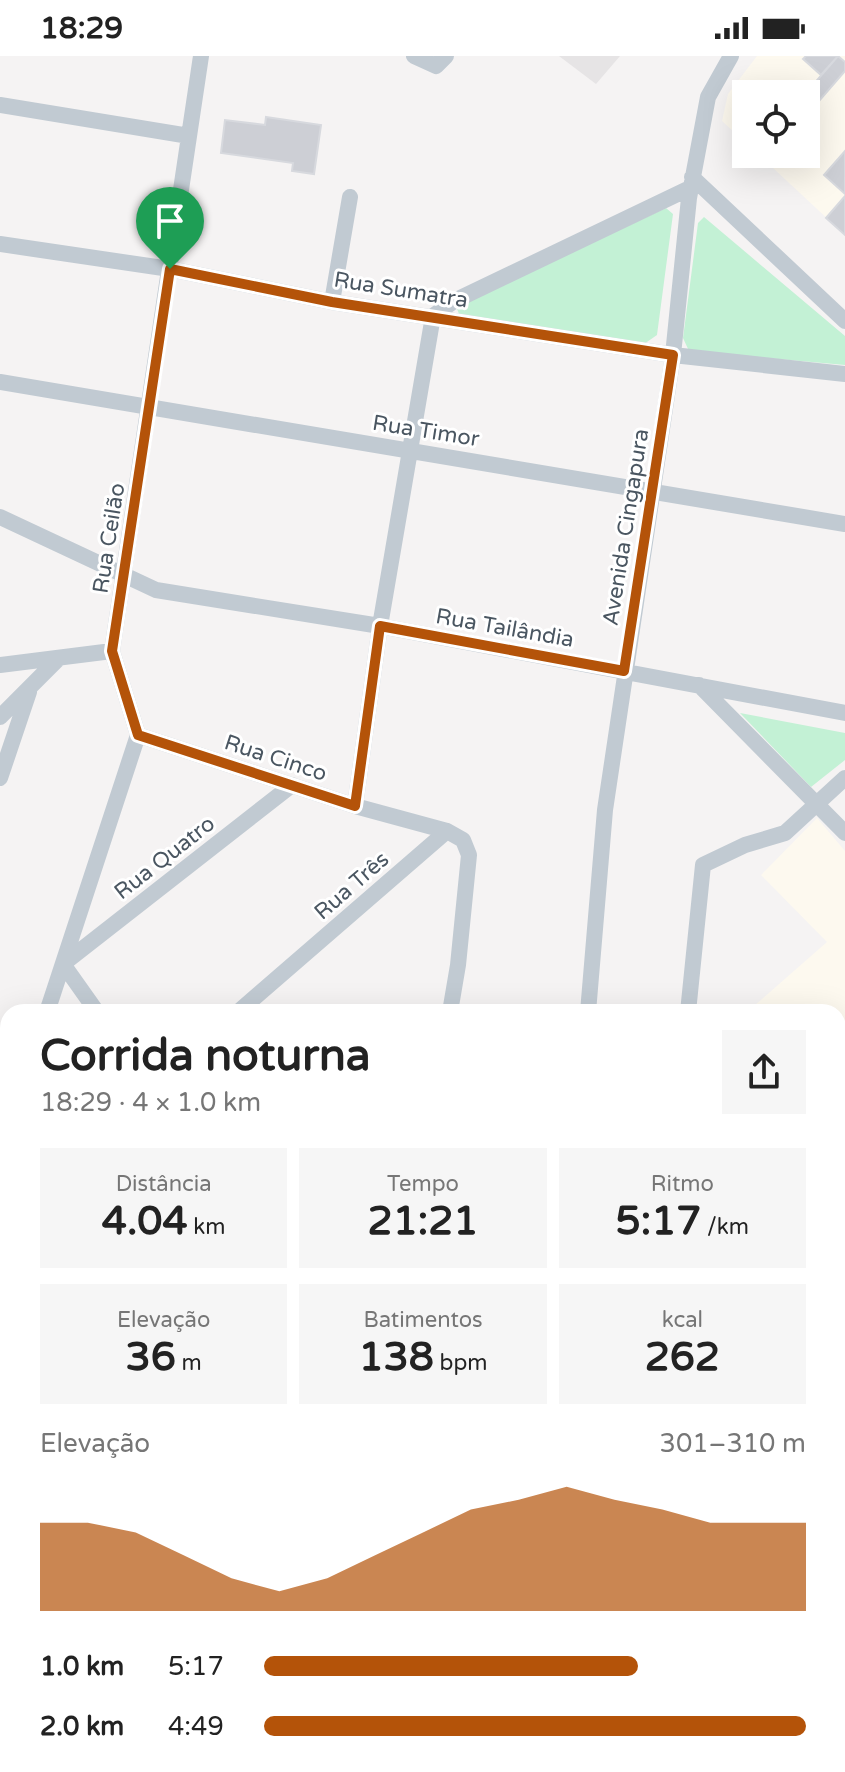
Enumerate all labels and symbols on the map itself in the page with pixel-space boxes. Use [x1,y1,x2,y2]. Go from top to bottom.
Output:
pin [136,187,204,269]
street label: Rua Sumatra [332,267,470,313]
street label: Rua Timor [371,410,482,452]
street label: Avenida Cingapura [598,427,654,627]
street label: Rua Ceilão [87,481,131,595]
street label: Rua Tailândia [434,603,576,653]
street label: Rua Cinco [221,729,330,787]
street label: Rua Quatro [109,811,220,905]
street label: Rua Três [309,846,394,925]

